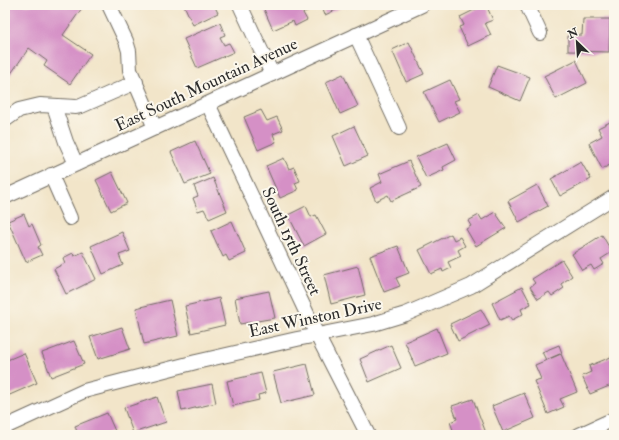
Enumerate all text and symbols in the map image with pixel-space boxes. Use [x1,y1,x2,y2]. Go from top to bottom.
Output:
north arrow [557,22,597,62]
text: N [565,25,581,42]
street label: East South Mountain Avenue [112,33,301,136]
street label: South 15th Street [257,184,326,299]
street label: East Winston Drive [247,293,384,342]

